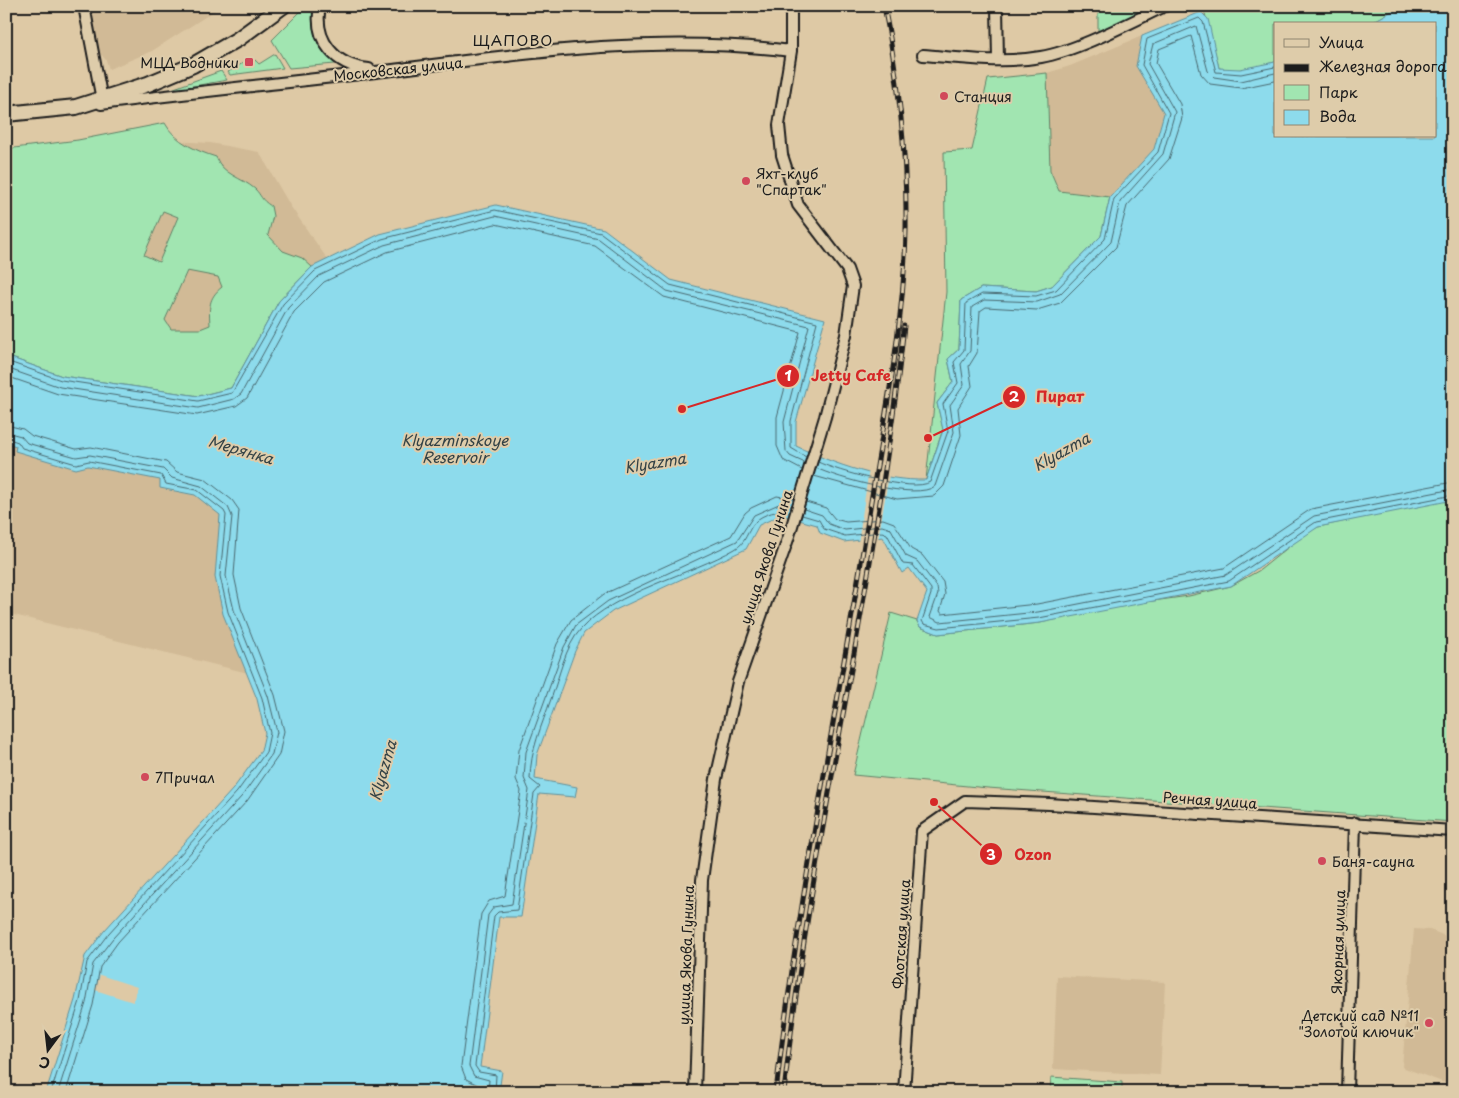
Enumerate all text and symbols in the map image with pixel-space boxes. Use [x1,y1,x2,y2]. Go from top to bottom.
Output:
legend [1274,22,1436,138]
district label: ЩАПОВО [473,28,553,51]
text: Улица [1319,30,1364,53]
place label: МЦД Водники [140,52,239,73]
street label: Московская улица [332,52,464,86]
text: Железная дорога [1319,54,1447,77]
marker: МЦД Водники [243,56,255,68]
text: Парк [1319,80,1358,103]
place label: Станция [954,86,1012,107]
marker: Станция [938,90,950,102]
text: Вода [1319,104,1357,127]
place label: Яхт-клуб "Спартак" [756,163,827,200]
marker: Яхт-клуб "Спартак" [740,175,752,187]
callout: Jetty Cafe [776,361,901,391]
text: 1 [784,363,792,386]
text: Jetty Cafe [811,363,891,386]
callout: Пират [1001,382,1094,412]
text: 2 [1009,384,1020,407]
text: Пират [1036,384,1085,407]
water label: Klyazma [1028,426,1094,476]
water label: Klyazminskoye Reservoir [402,428,509,468]
water label: Мерянка [206,429,277,469]
water label: Klyazma [623,446,688,478]
street label: улица Якова Гунина [734,487,798,627]
water label: Klyazma [362,737,402,803]
place label: 7Причал [155,767,215,788]
marker: 7Причал [139,771,151,783]
street label: Речная улица [1162,786,1258,814]
callout: Ozon [979,839,1062,869]
text: 3 [986,842,996,865]
text: Ozon [1014,842,1052,865]
place label: Баня-сауна [1332,851,1415,872]
marker: Баня-сауна [1316,855,1328,867]
street label: Флотская улица [887,878,915,990]
street label: улица Якова Гунина [673,884,699,1025]
street label: Якорная улица [1326,889,1350,995]
place label: Детский сад №11 "Золотой ключик" [1298,1005,1419,1042]
marker: Детский сад №11 "Золотой ключик" [1423,1017,1435,1029]
north arrow [22,1026,72,1076]
text: С [37,1052,52,1075]

